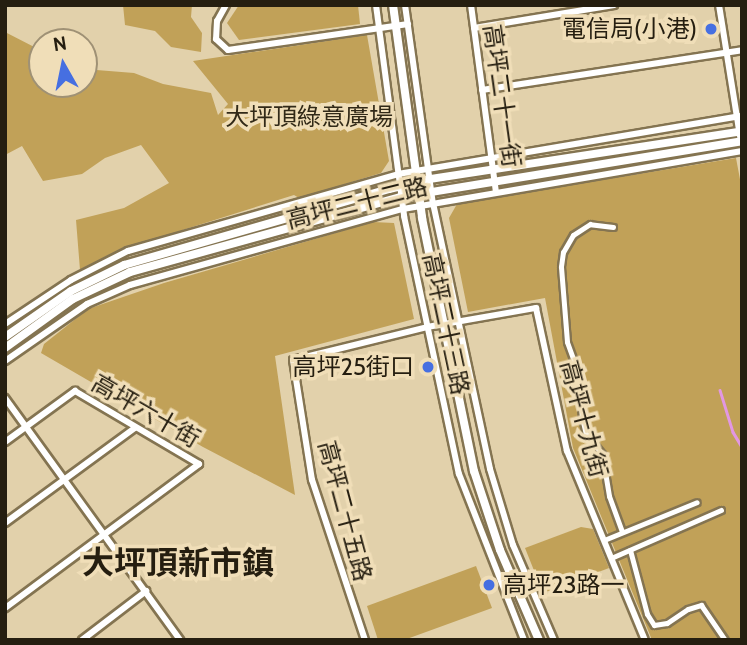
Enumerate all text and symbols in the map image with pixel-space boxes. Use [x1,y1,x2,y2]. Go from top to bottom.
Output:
place label: 電信局(小港) [562,15,697,43]
marker: 電信局(小港) [703,21,719,37]
street label: 高坪二十一街 [478,23,526,169]
north arrow [28,28,98,98]
text: N [52,31,68,56]
park label: 大坪頂綠意廣場 [225,103,393,131]
street label: 高坪二十二路 [284,172,430,234]
street label: 高坪二十三路 [417,251,475,397]
place label: 高坪25街口 [292,353,414,381]
street label: 高坪十九街 [555,357,613,481]
marker: 高坪25街口 [420,359,436,375]
street label: 高坪六十街 [87,369,205,453]
street label: 高坪二十五路 [312,438,378,584]
district label: 大坪頂新市鎮 [82,544,274,582]
place label: 高坪23路一 [503,571,625,599]
marker: 高坪23路一 [481,577,497,593]

